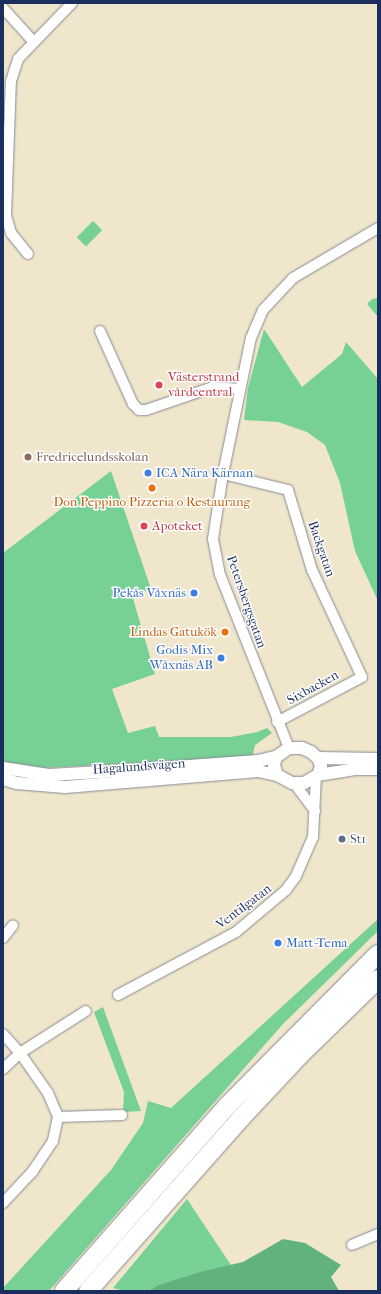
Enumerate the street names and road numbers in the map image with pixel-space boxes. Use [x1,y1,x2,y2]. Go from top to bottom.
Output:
street label: Backgatan [304,519,338,579]
street label: Petersbergsgatan [223,554,269,650]
street label: Sixbacken [285,668,341,708]
street label: Hagalundsvägen [92,756,186,778]
street label: Ventilgatan [213,881,275,933]

